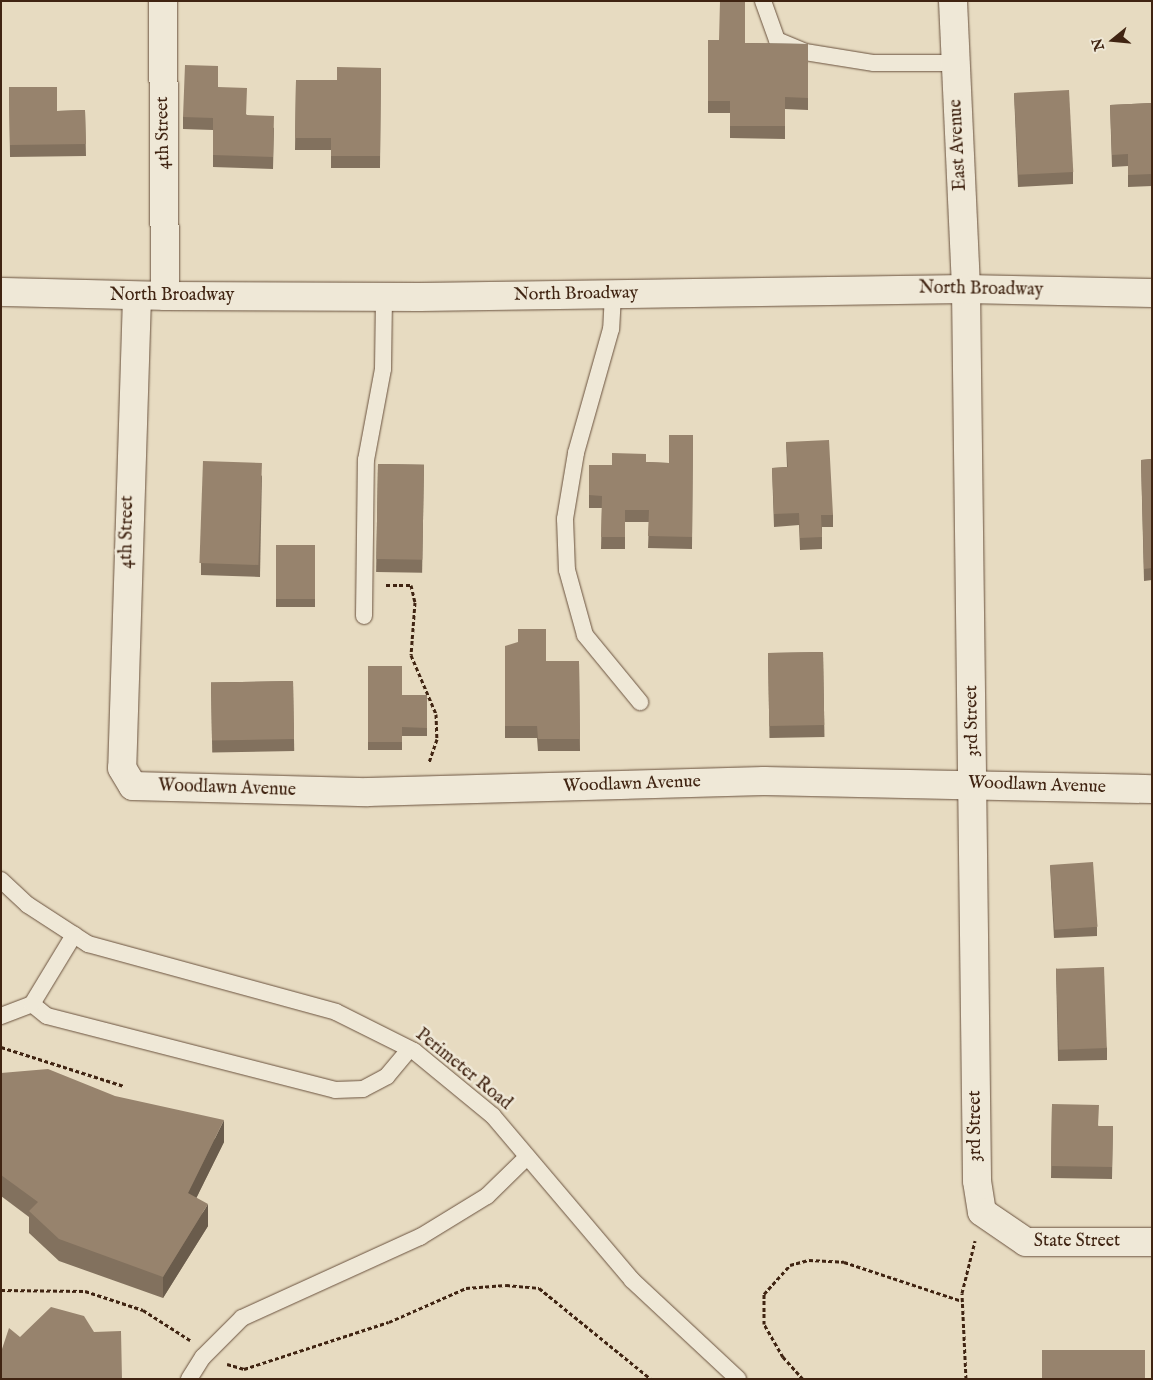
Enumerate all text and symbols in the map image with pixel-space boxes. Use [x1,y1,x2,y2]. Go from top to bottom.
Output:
north arrow [1088,15,1138,65]
text: N [1088,36,1109,53]
street label: 4th Street [153,96,175,170]
street label: East Avenue [946,99,972,191]
street label: North Broadway [918,278,1044,302]
street label: North Broadway [513,283,639,307]
street label: North Broadway [110,285,234,307]
street label: 4th Street [117,495,139,569]
street label: 3rd Street [962,685,984,757]
street label: Woodlawn Avenue [563,772,701,798]
street label: Woodlawn Avenue [968,773,1106,799]
street label: Woodlawn Avenue [158,776,296,802]
street label: Perimeter Road [410,1025,516,1115]
street label: 3rd Street [965,1090,987,1162]
street label: State Street [1034,1231,1120,1253]

